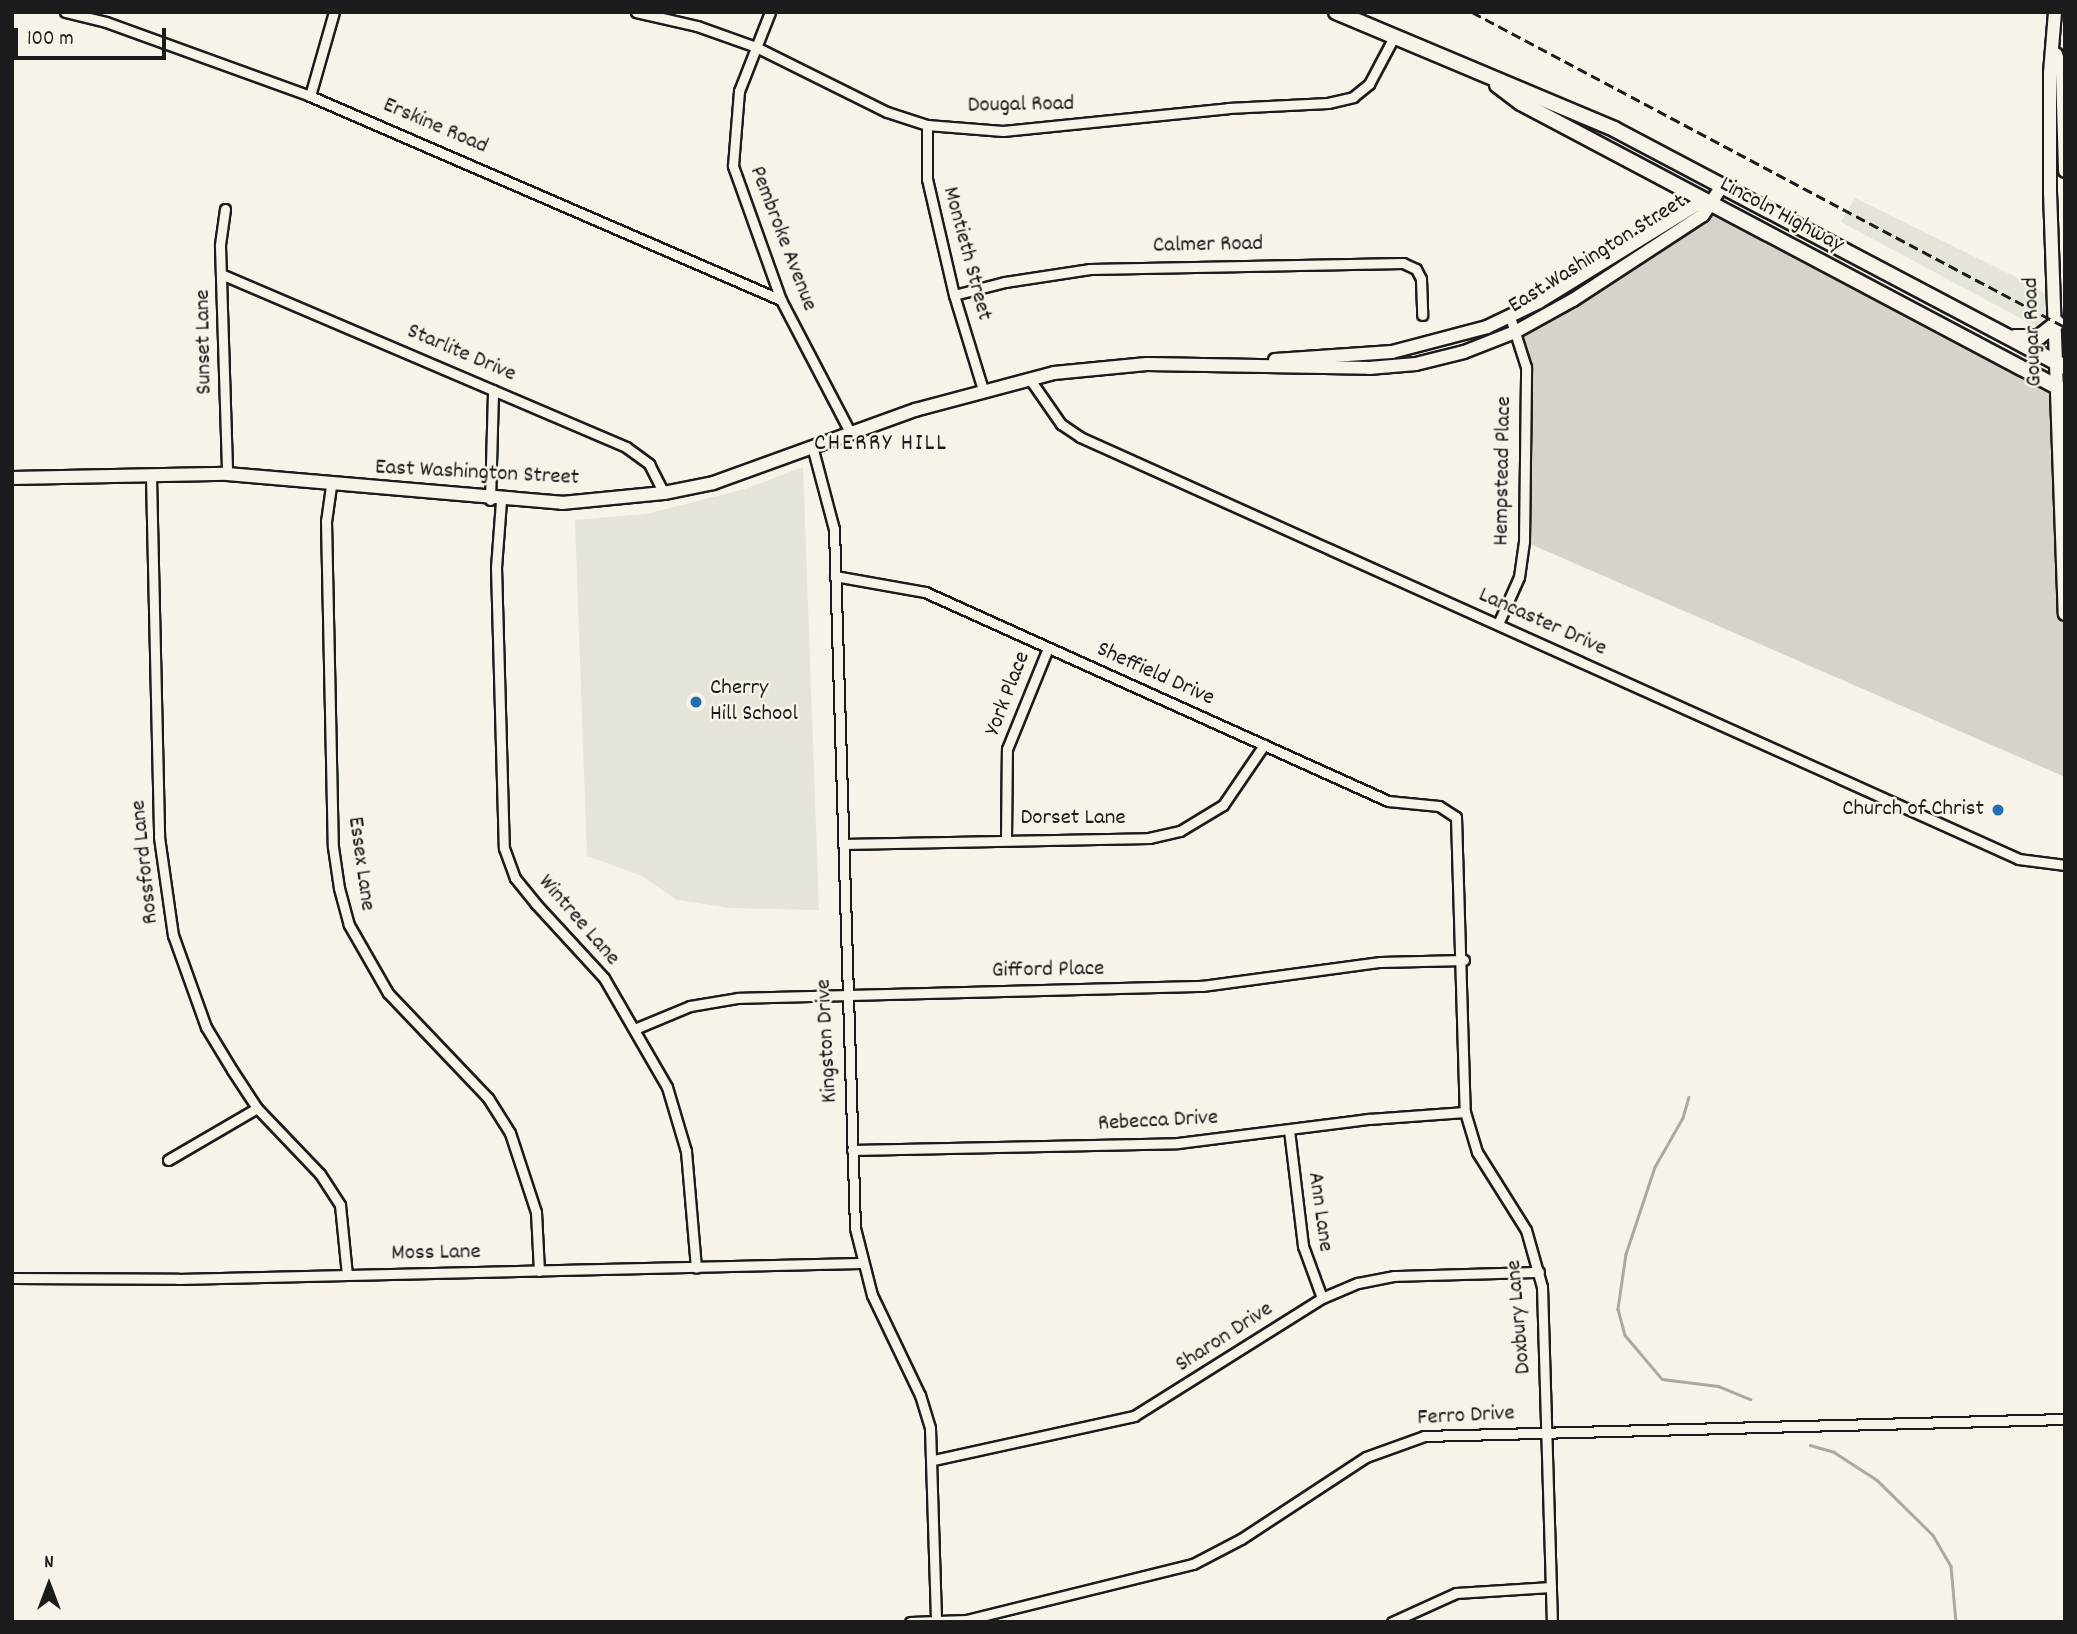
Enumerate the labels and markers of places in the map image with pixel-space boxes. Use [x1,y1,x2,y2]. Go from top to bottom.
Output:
place label: Cherry Hill School [710,675,798,729]
marker: Cherry Hill School [688,694,704,710]
place label: Church of Christ [1842,796,1984,824]
marker: Church of Christ [1990,802,2006,818]

